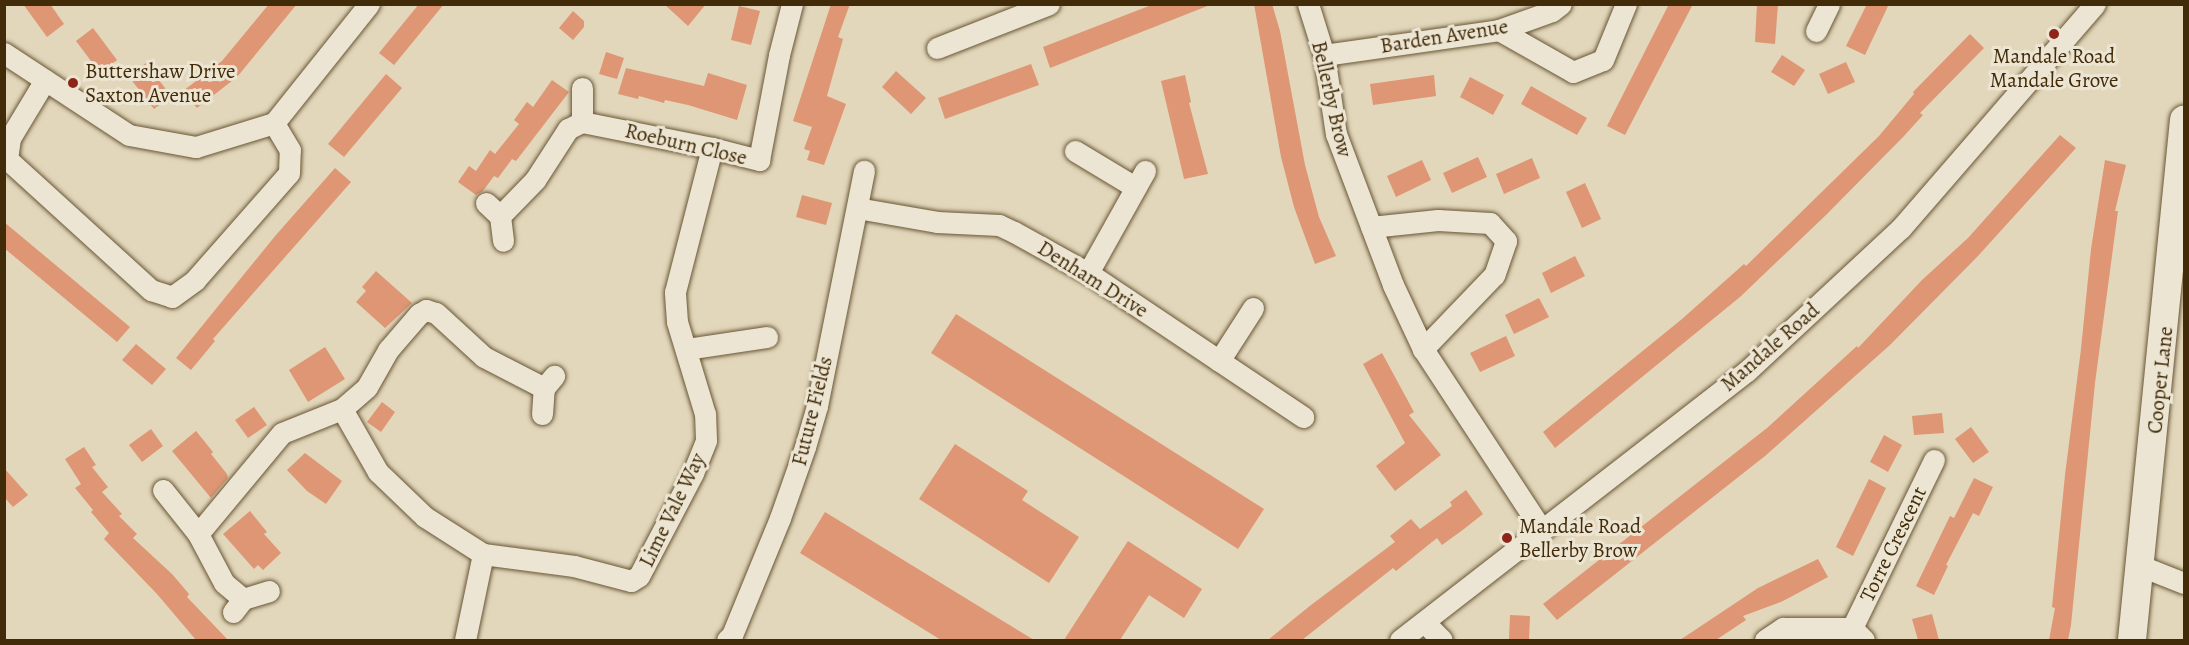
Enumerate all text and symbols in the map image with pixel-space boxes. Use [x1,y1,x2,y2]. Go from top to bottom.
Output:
street label: Barden Avenue [1378,13,1510,59]
marker: Mandale Road Mandale Grove [2047,27,2061,41]
street label: Bellerby Brow [1306,38,1358,160]
place label: Mandale Road Mandale Grove [1990,43,2118,93]
place label: Buttershaw Drive Saxton Avenue [85,58,235,108]
marker: Buttershaw Drive Saxton Avenue [66,76,80,90]
street label: Roeburn Close [623,118,749,170]
street label: Denham Drive [1033,235,1153,323]
street label: Mandale Road [1716,297,1824,397]
street label: Cooper Lane [2142,325,2178,435]
street label: Future Fields [786,353,838,469]
street label: Lime Vale Way [634,449,710,571]
street label: Torre Crescent [1854,482,1932,606]
place label: Mandale Road Bellerby Brow [1519,513,1641,563]
marker: Mandale Road Bellerby Brow [1500,531,1514,545]

